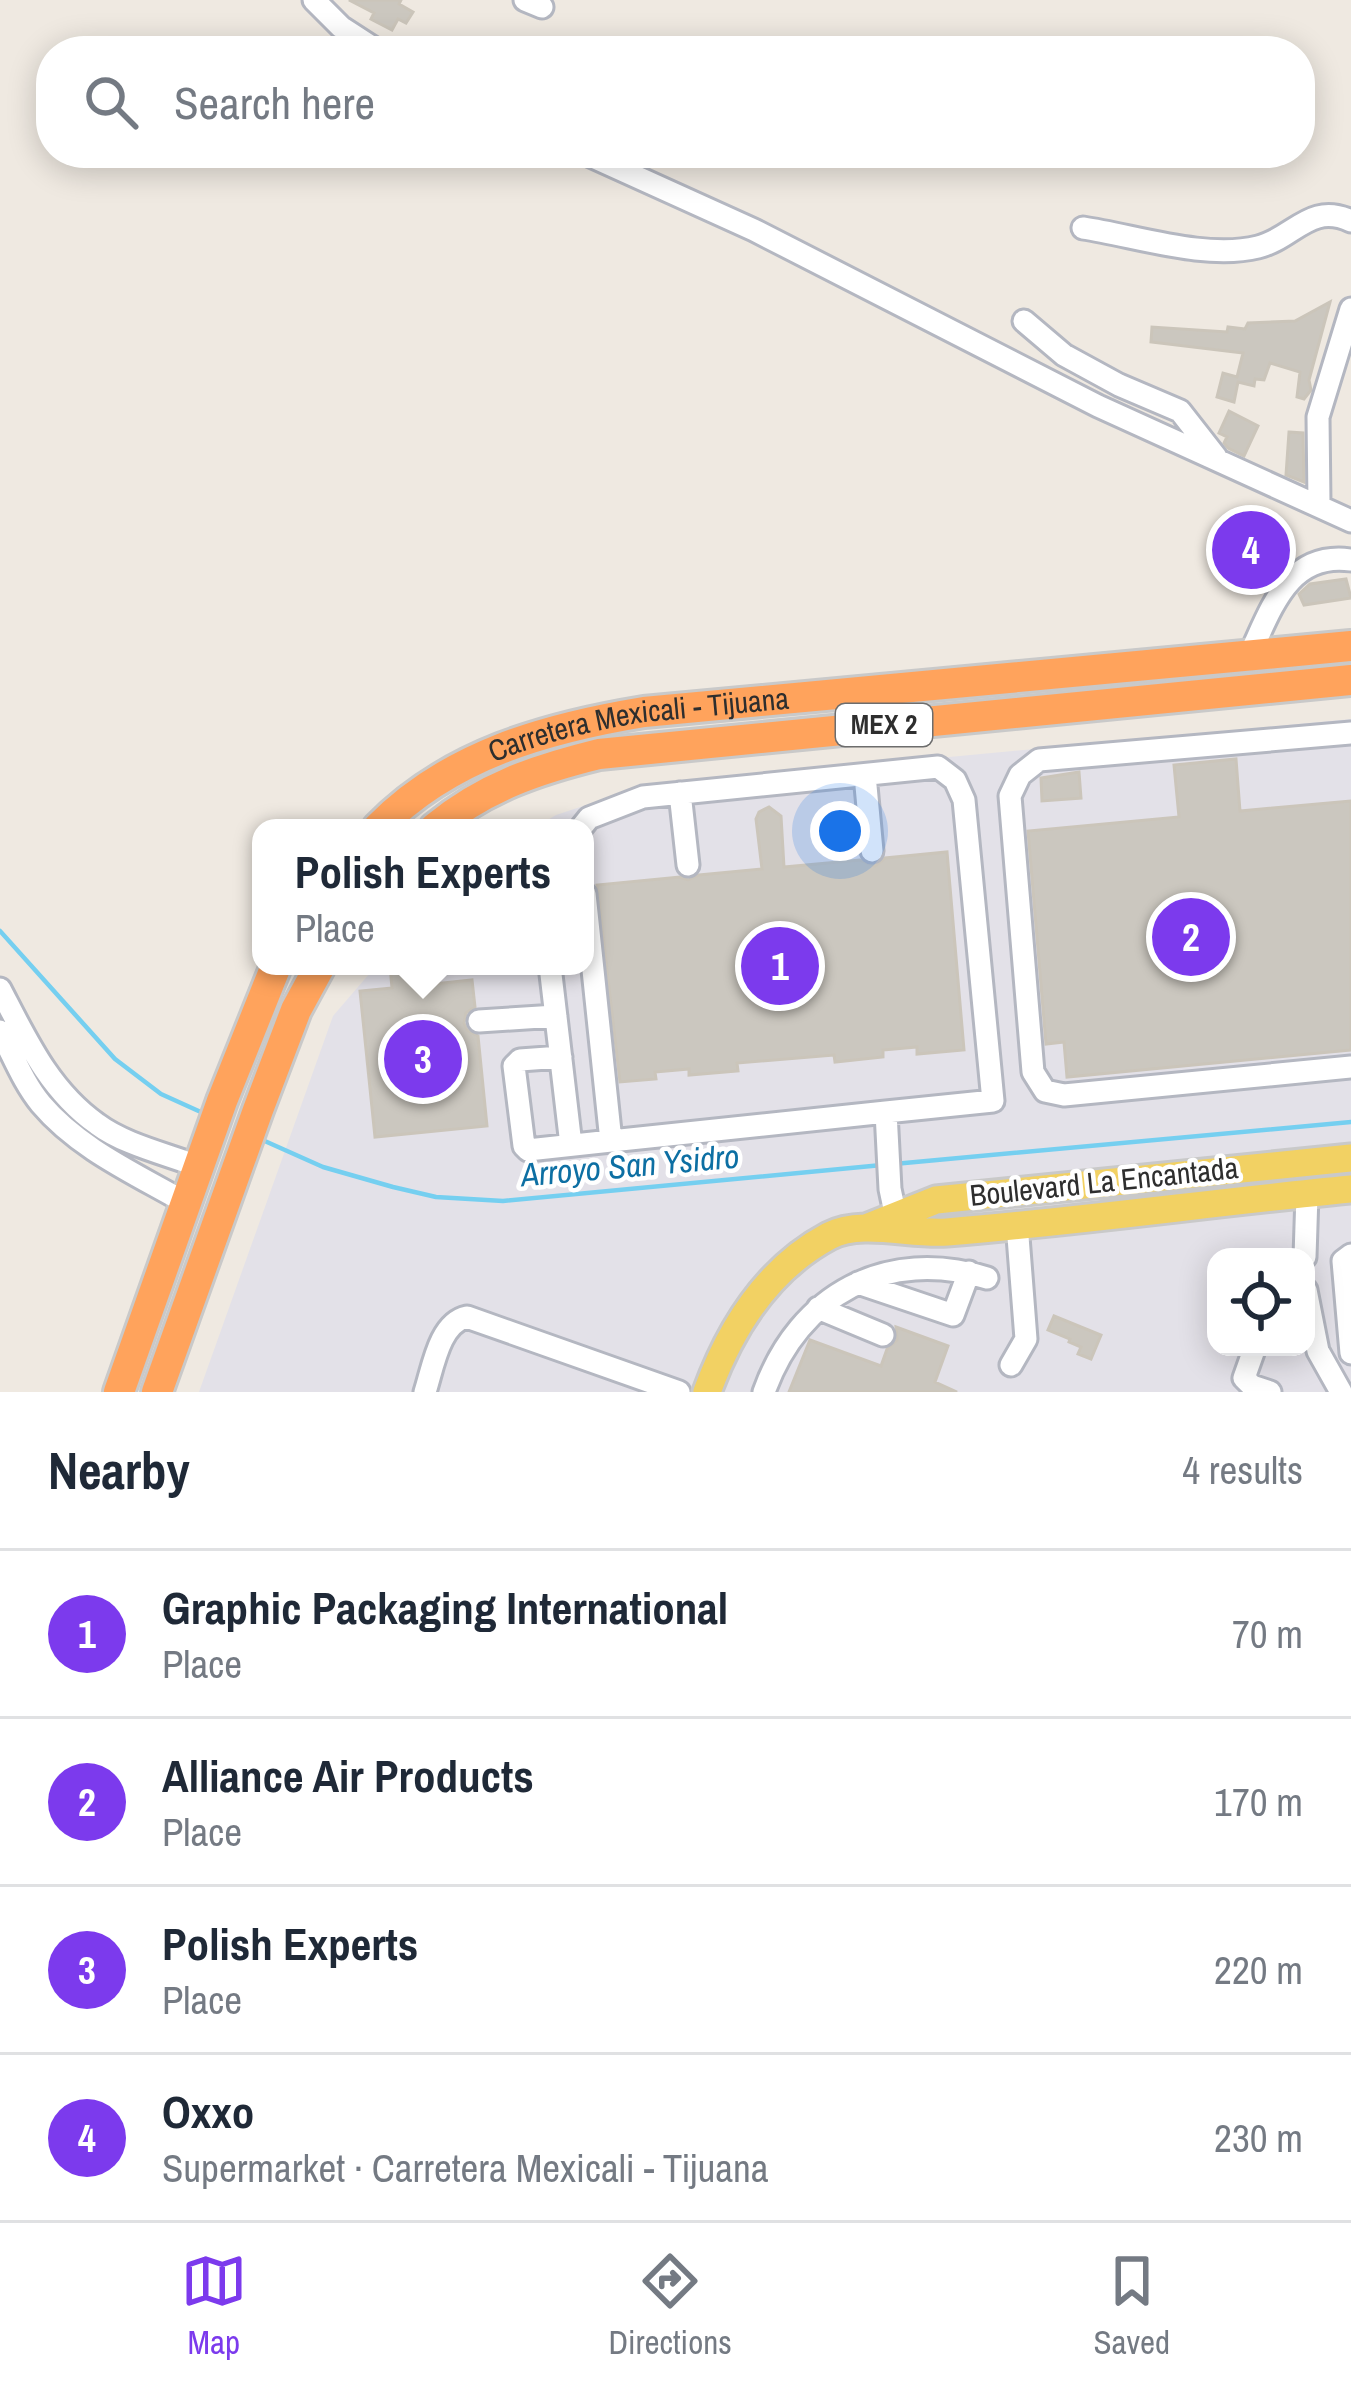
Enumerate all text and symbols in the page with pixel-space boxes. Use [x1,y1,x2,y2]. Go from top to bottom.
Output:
search box [36,36,1315,168]
icon: search [78,69,144,135]
text: Search here [174,72,375,133]
pin: 4 [1212,505,1290,595]
street label: Carretera Mexicali - Tijuana [482,678,791,771]
road number: MEX 2 [836,704,932,746]
your location [810,801,870,861]
popup [252,819,594,975]
text: Polish Experts [295,841,551,902]
pin: 2 [1152,892,1230,982]
text: Place [295,902,375,954]
pin: 1 [741,921,819,1011]
pin: 3 [384,1014,462,1104]
water label: Arroyo San Ysidro [517,1134,741,1197]
street label: Boulevard La Encantada [968,1147,1240,1215]
map controls [1207,1248,1315,1356]
button: locate [1207,1248,1315,1356]
text: Nearby [48,1436,190,1505]
text: 4 results [1182,1444,1303,1496]
text: Graphic Packaging International [162,1577,728,1638]
text: 1 [78,1608,96,1660]
text: 70 m [1232,1608,1303,1660]
text: Place [162,1638,242,1690]
text: Alliance Air Products [162,1745,534,1806]
text: 2 [78,1776,96,1828]
text: 170 m [1214,1776,1303,1828]
text: Place [162,1806,242,1858]
text: Polish Experts [162,1913,418,1974]
text: 3 [78,1944,96,1996]
text: 220 m [1214,1944,1303,1996]
text: Place [162,1974,242,2026]
text: Oxxo [162,2081,254,2142]
text: 4 [78,2112,96,2164]
text: 230 m [1214,2112,1303,2164]
text: Supermarket · Carretera Mexicali - Tijuana [162,2142,769,2194]
tab: Map [181,2248,247,2364]
tab: Directions [608,2248,732,2364]
tab: Saved [1093,2248,1170,2364]

